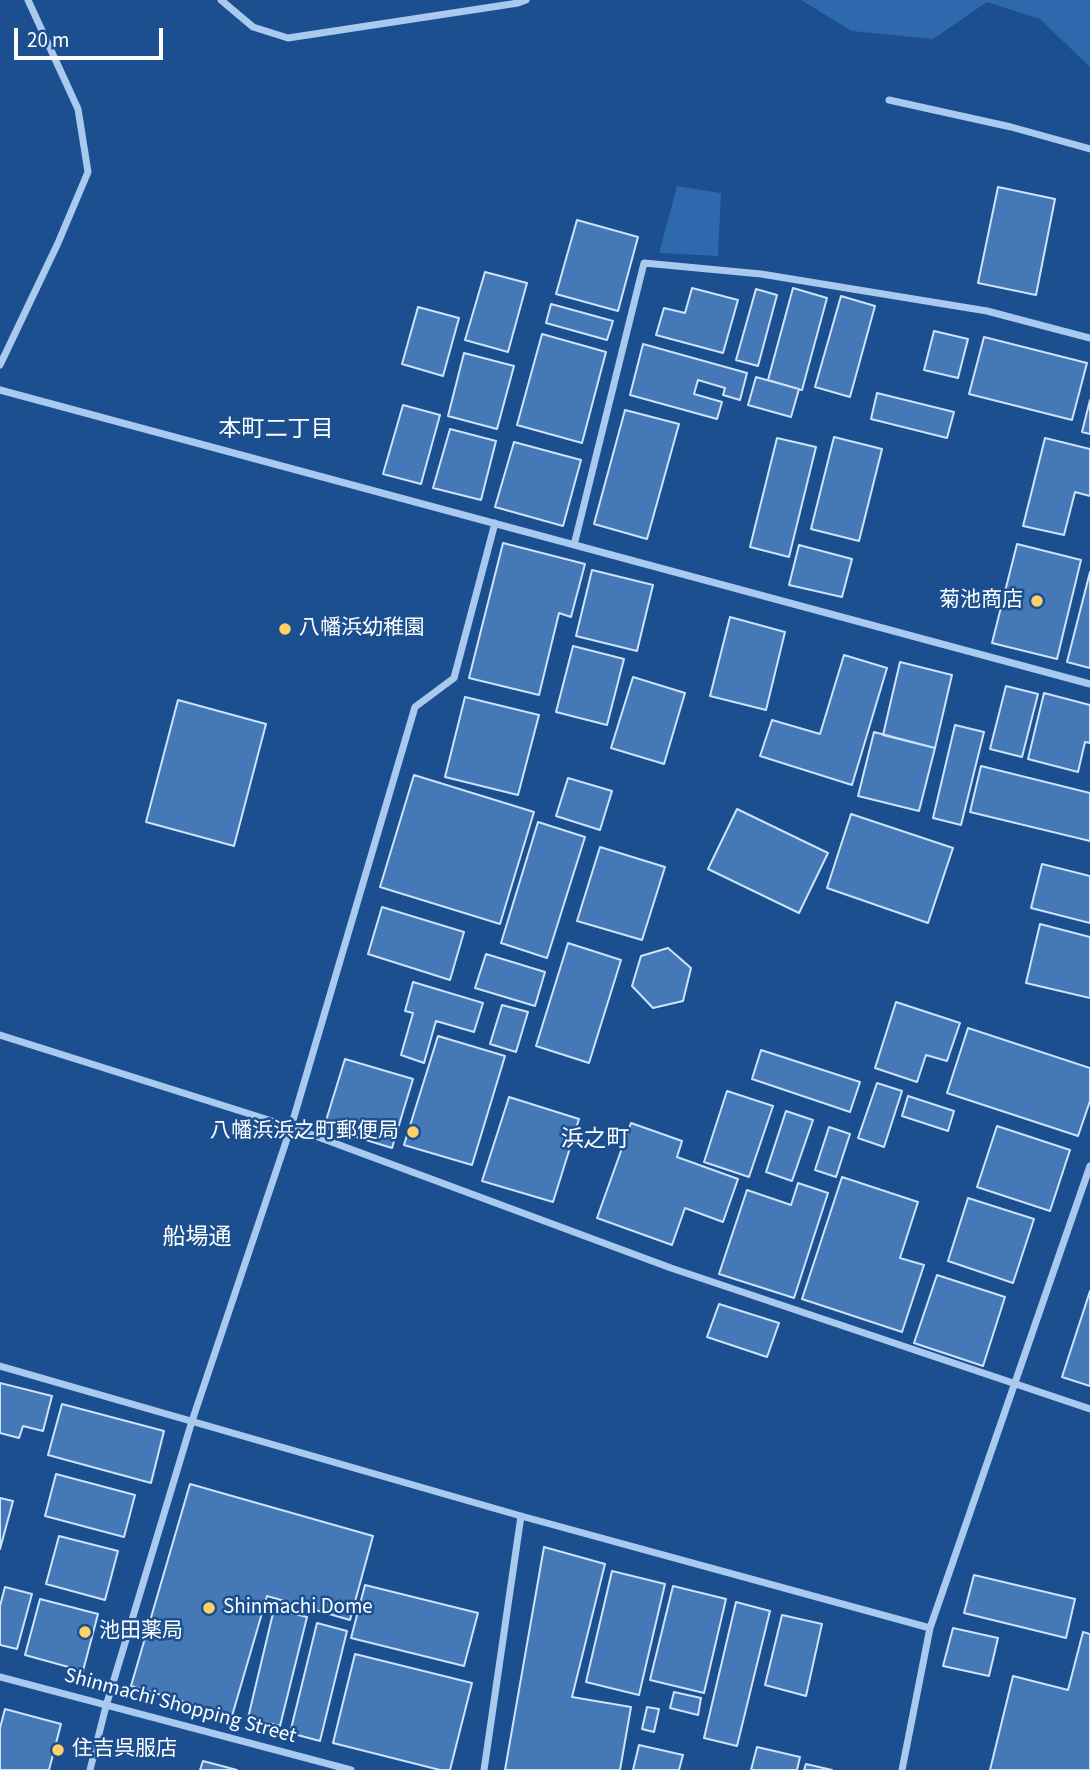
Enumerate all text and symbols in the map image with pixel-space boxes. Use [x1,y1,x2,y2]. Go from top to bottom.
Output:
scale bar [18,14,166,58]
text: 20 m [27,25,69,55]
district label: 本町二丁目 [219,417,333,445]
place label: 菊池商店 [939,588,1023,614]
marker: 菊池商店 [1029,593,1045,609]
place label: 八幡浜幼稚園 [299,616,425,642]
marker: 八幡浜幼稚園 [277,621,293,637]
place label: 八幡浜浜之町郵便局 [210,1119,399,1145]
marker: 八幡浜浜之町郵便局 [405,1124,421,1140]
district label: 浜之町 [561,1127,629,1155]
district label: 船場通 [163,1225,231,1253]
place label: Shinmachi Dome [223,1595,373,1621]
marker: Shinmachi Dome [201,1600,217,1616]
place label: 池田薬局 [99,1619,183,1645]
marker: 池田薬局 [77,1624,93,1640]
street label: Shinmachi Shopping Street [61,1664,299,1750]
place label: 住吉呉服店 [72,1737,177,1763]
marker: 住吉呉服店 [50,1742,66,1758]

